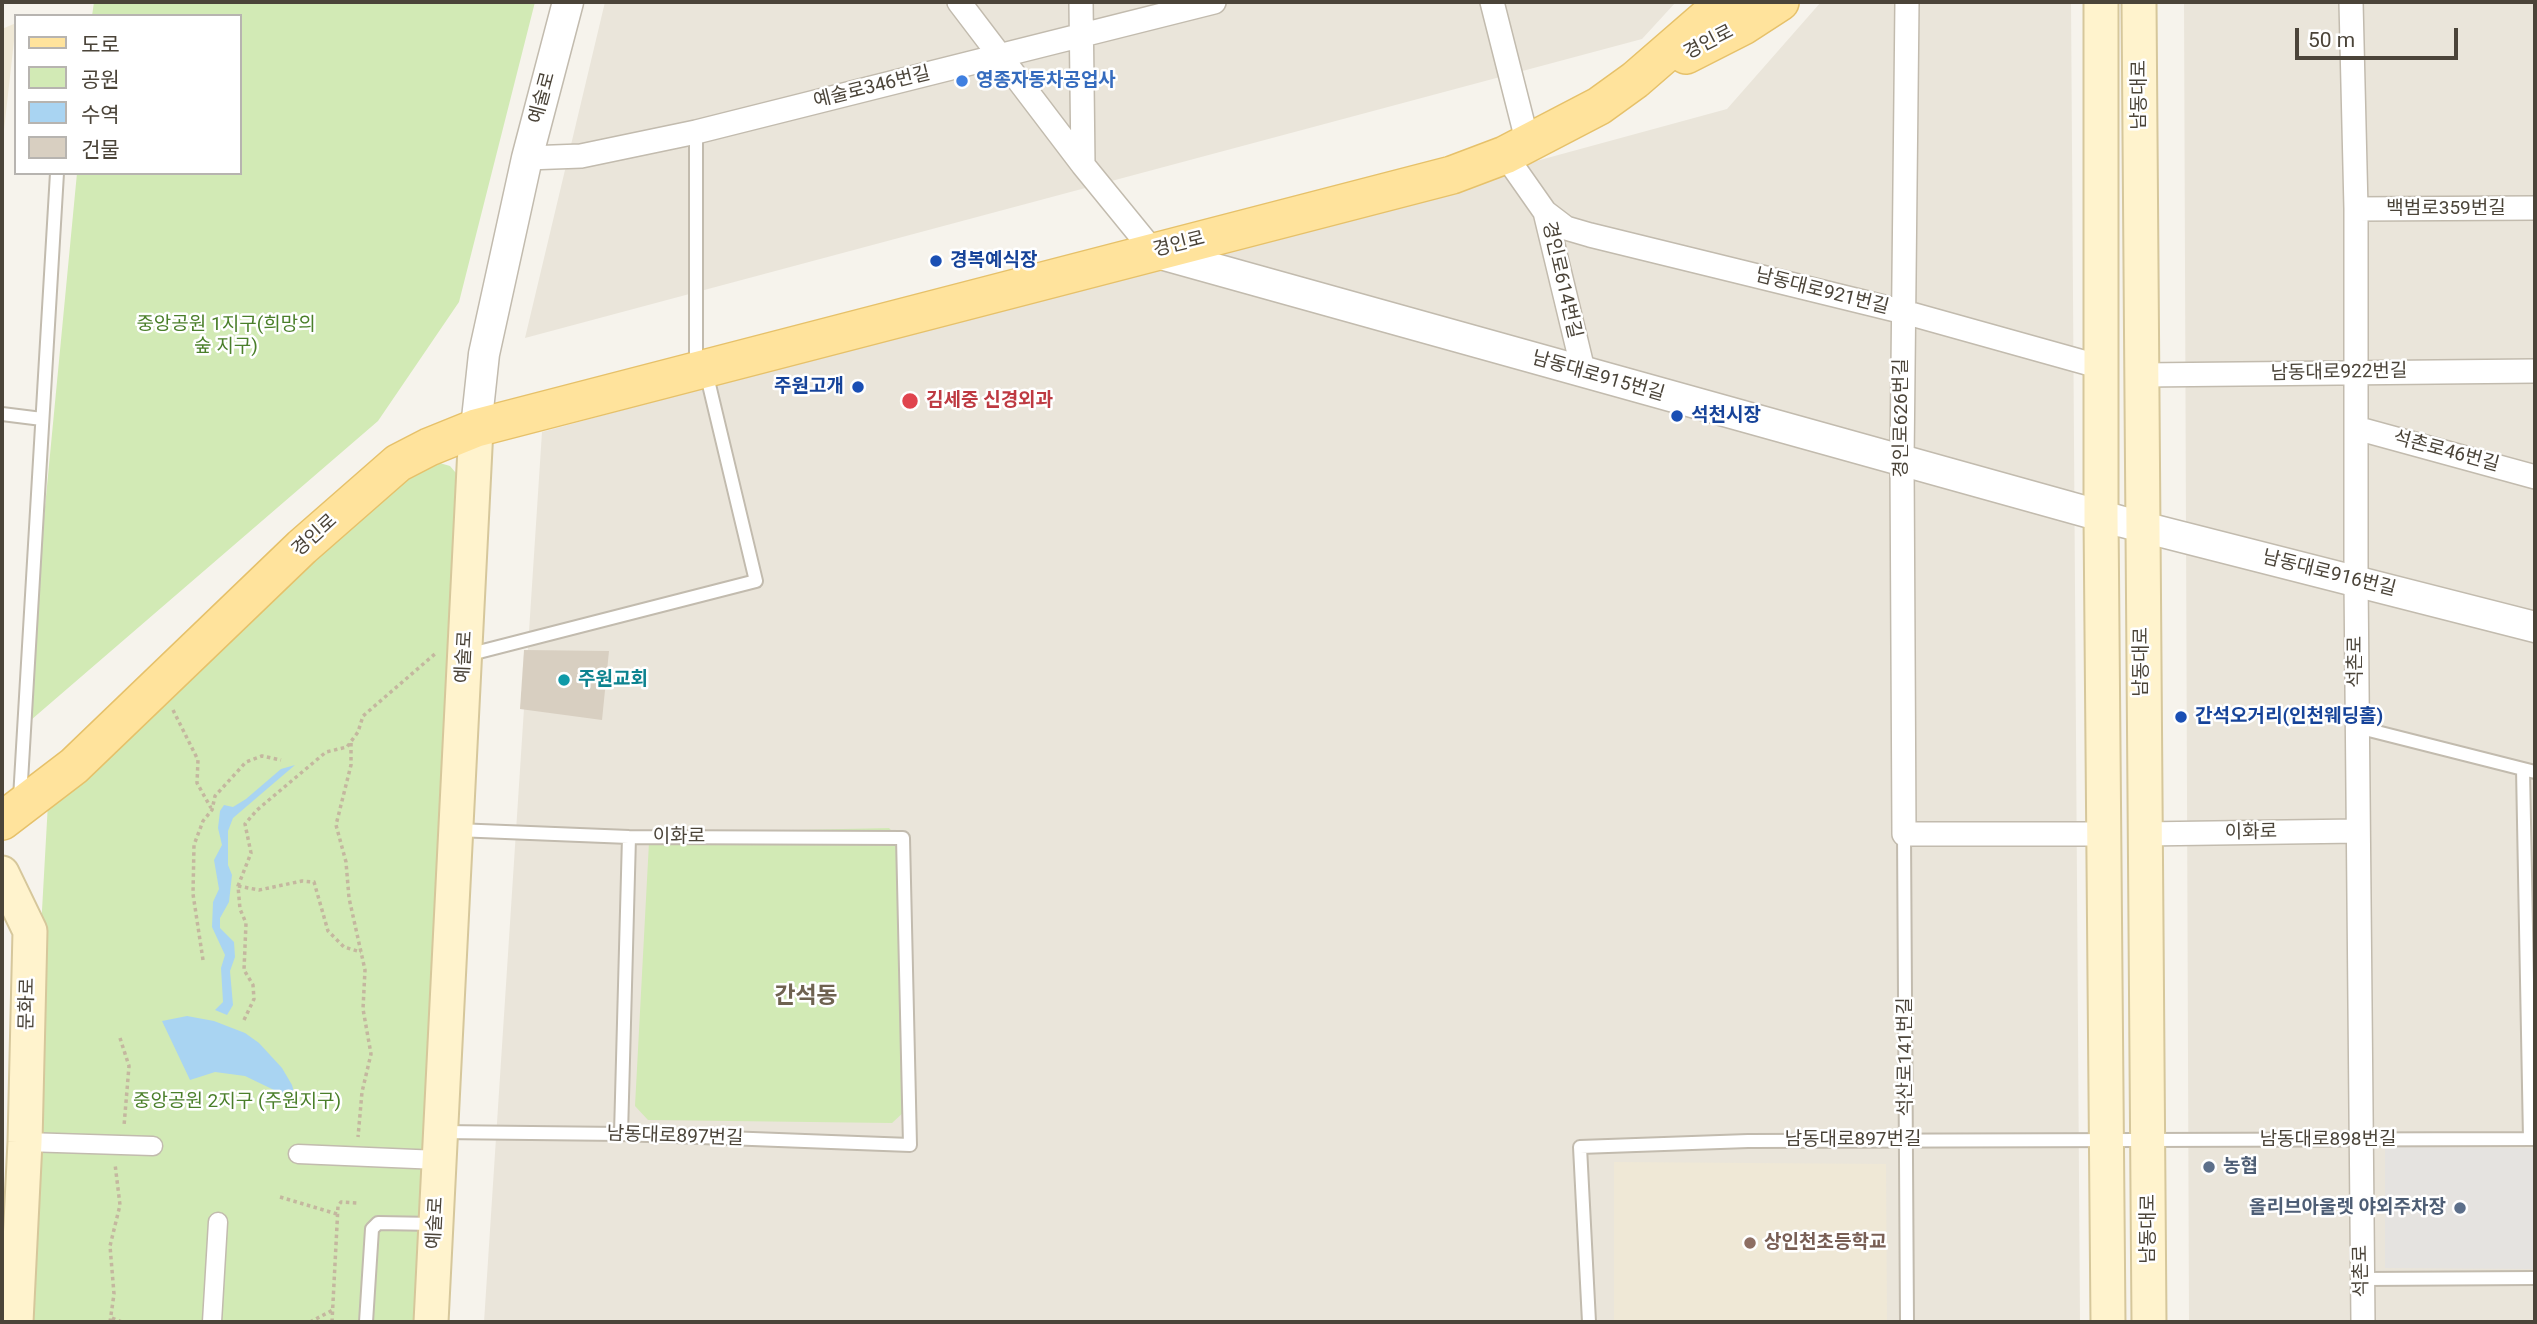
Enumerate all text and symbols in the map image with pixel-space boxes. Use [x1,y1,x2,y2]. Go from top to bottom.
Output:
legend [14,14,242,175]
scale bar [2299,14,2462,58]
street label: 경인로 [1680,21,1738,65]
text: 50 m [2308,28,2355,52]
text: 도로 [81,33,120,57]
street label: 남동대로 [2129,60,2151,130]
street label: 예술로346번길 [811,62,933,114]
text: 공원 [81,68,120,92]
street label: 예술로 [525,70,561,126]
place label: 영종자동차공업사 [976,70,1116,92]
marker: 영종자동차공업사 [954,73,970,89]
text: 수역 [81,103,120,127]
text: 건물 [81,138,120,162]
street label: 백범로359번길 [2386,198,2506,220]
street label: 경인로614번길 [1536,219,1586,341]
street label: 경인로 [1151,228,1207,262]
place label: 경복예식장 [950,250,1037,272]
marker: 경복예식장 [928,253,944,269]
street label: 남동대로921번길 [1753,264,1891,320]
park label: 중앙공원 1지구(희망의 숲 지구) [136,314,316,358]
street label: 남동대로915번길 [1529,347,1667,407]
street label: 경인로626번길 [1891,358,1913,478]
street label: 남동대로922번길 [2270,360,2408,386]
place label: 주원고개 [774,376,844,398]
marker: 주원고개 [850,379,866,395]
place label: 김세중 신경외과 [926,390,1053,412]
marker: 김세중 신경외과 [900,391,920,411]
place label: 석천시장 [1691,405,1761,427]
marker: 석천시장 [1669,408,1685,424]
street label: 석촌로46번길 [2391,427,2501,477]
street label: 경인로 [288,510,342,562]
street label: 남동대로916번길 [2260,546,2398,602]
street label: 남동대로 [2131,627,2153,697]
street label: 예술로 [452,630,478,684]
street label: 석촌로 [2345,636,2367,688]
place label: 주원교회 [578,669,648,691]
marker: 주원교회 [556,672,572,688]
place label: 간석오거리(인천웨딩홀) [2195,706,2383,728]
marker: 간석오거리(인천웨딩홀) [2173,709,2189,725]
street label: 이화로 [2225,821,2277,845]
street label: 이화로 [653,826,705,848]
street label: 문화로 [16,978,40,1030]
district label: 간석동 [774,983,838,1011]
street label: 석산로141번길 [1895,997,1917,1117]
park label: 중앙공원 2지구 (주원지구) [133,1091,341,1113]
street label: 남동대로897번길 [606,1123,744,1151]
street label: 남동대로897번길 [1785,1129,1921,1151]
street label: 남동대로898번길 [2260,1129,2396,1151]
place label: 농협 [2223,1156,2258,1178]
marker: 농협 [2201,1159,2217,1175]
street label: 남동대로 [2138,1194,2160,1264]
street label: 예술로 [423,1196,449,1250]
place label: 올리브아울렛 야외주차장 [2249,1197,2446,1219]
marker: 올리브아울렛 야외주차장 [2452,1200,2468,1216]
place label: 상인천초등학교 [1764,1232,1886,1254]
marker: 상인천초등학교 [1742,1235,1758,1251]
street label: 석촌로 [2350,1245,2374,1297]

